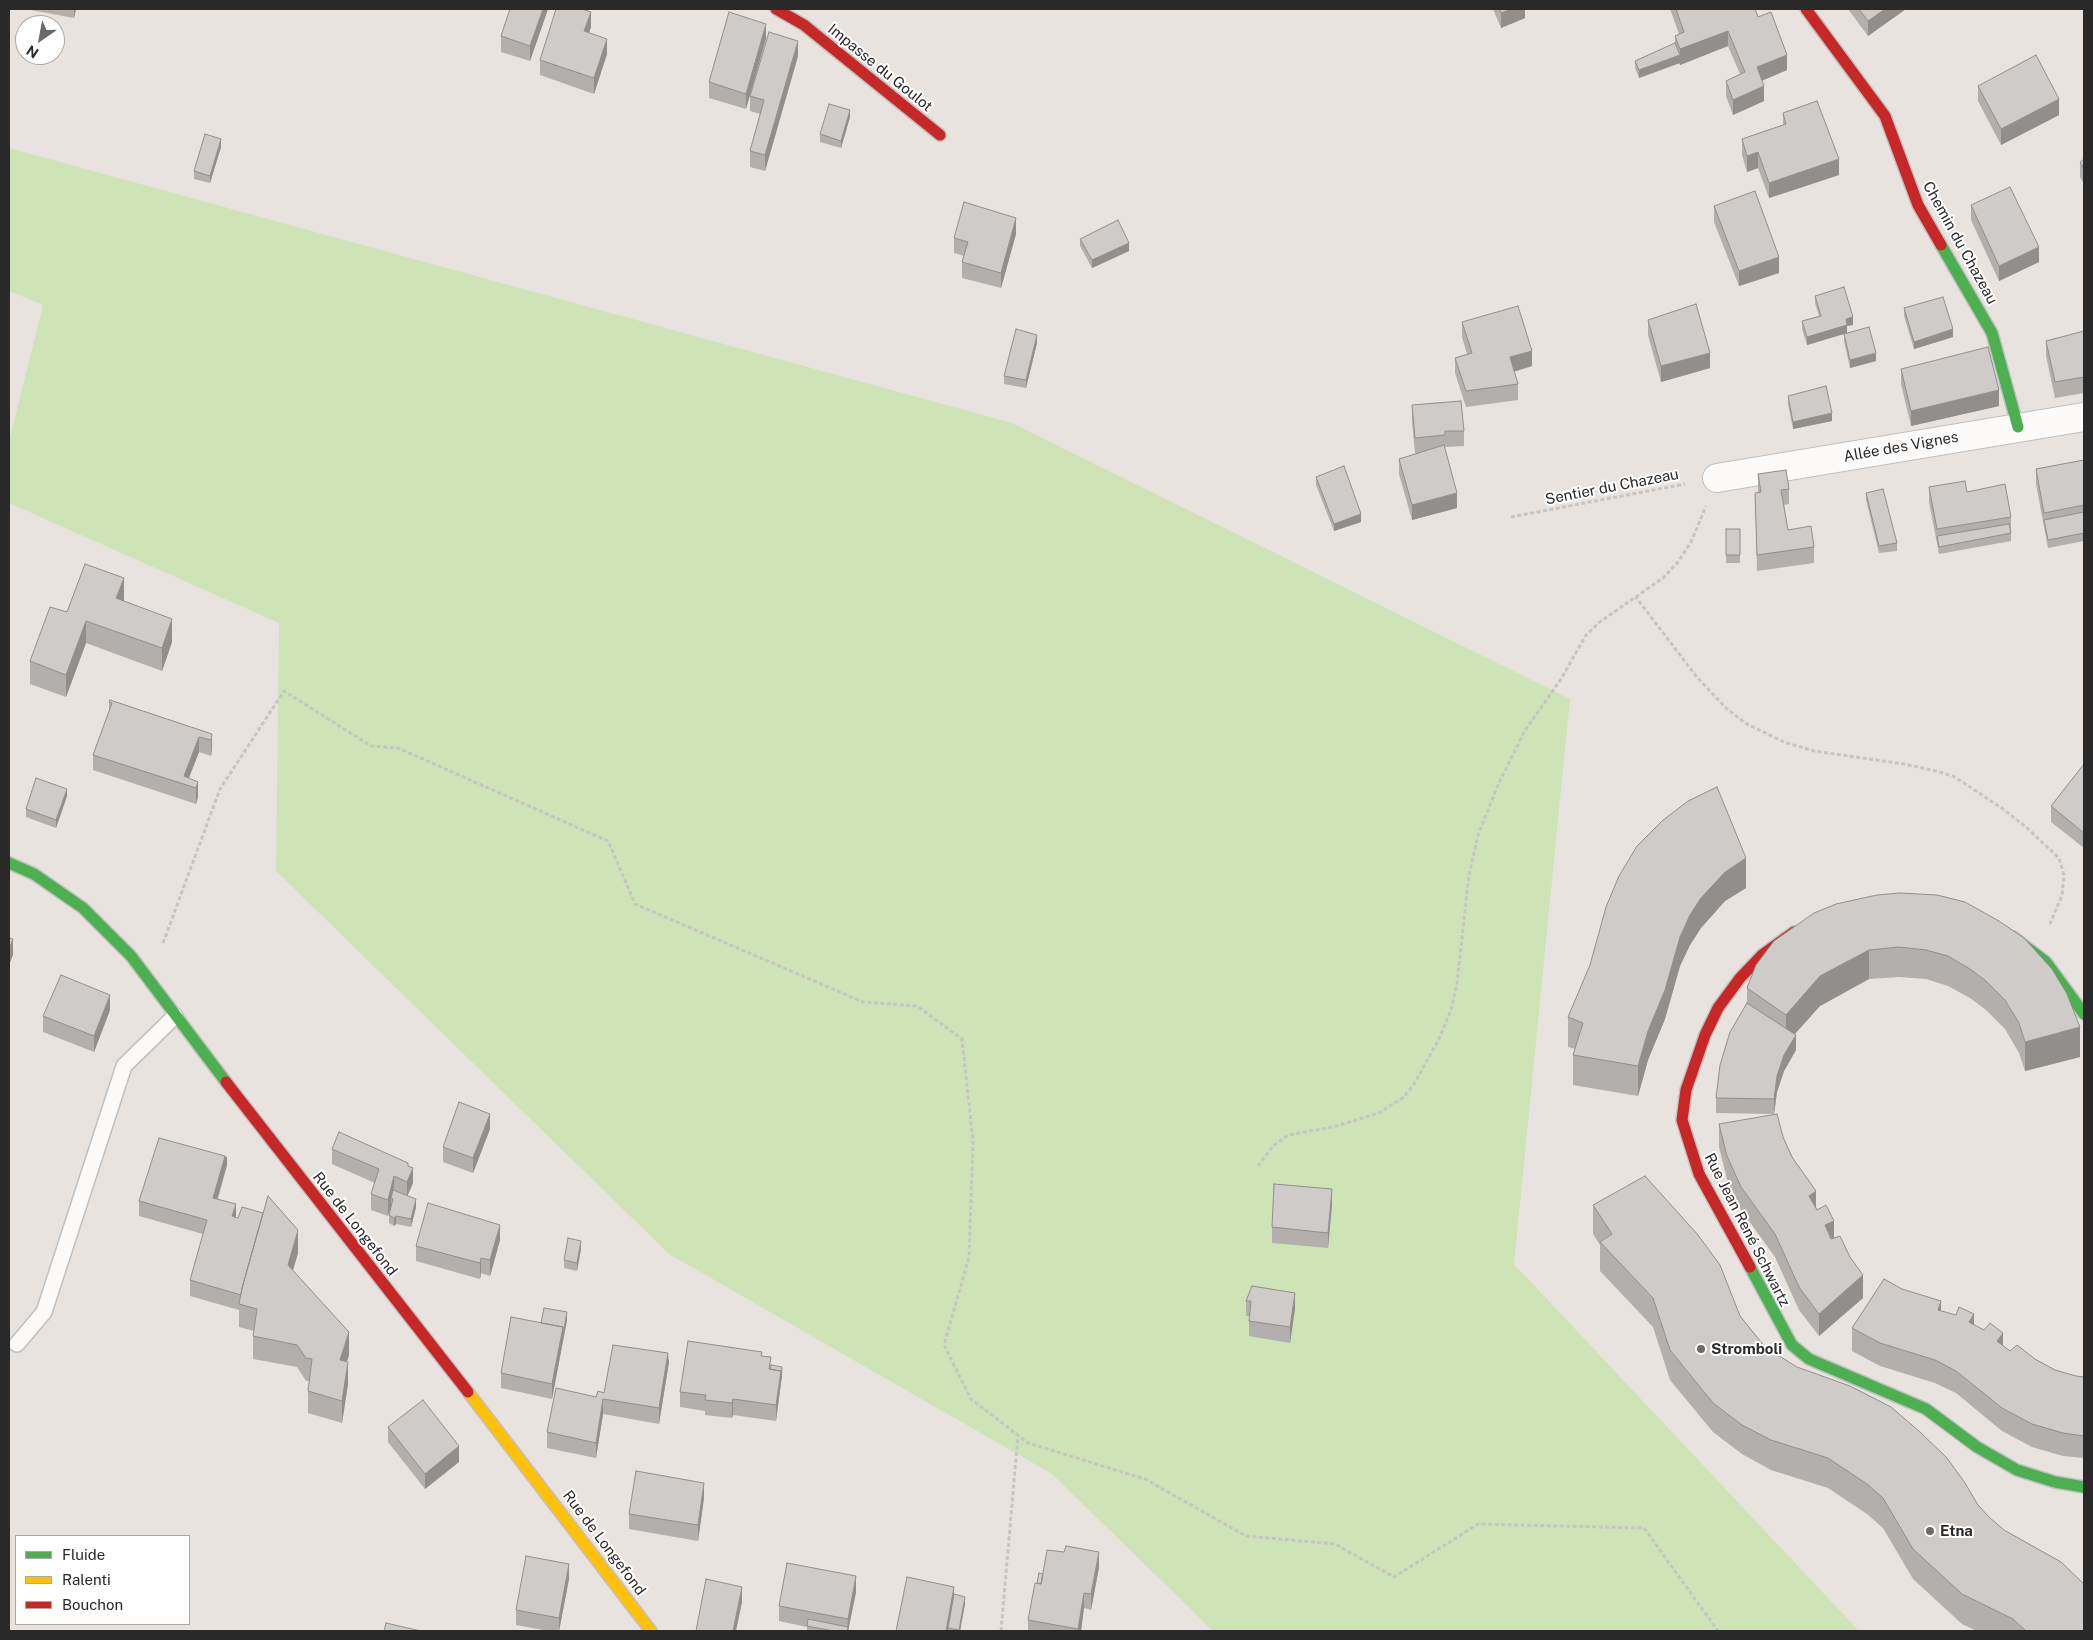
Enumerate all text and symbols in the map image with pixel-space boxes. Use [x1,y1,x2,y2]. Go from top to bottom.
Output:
north arrow [15,15,65,65]
street label: Impasse du Goulot [824,20,936,116]
text: N [23,42,41,61]
street label: Chemin du Chazeau [1919,178,2001,308]
street label: Allée des Vignes [1842,428,1960,466]
street label: Sentier du Chazeau [1544,465,1680,509]
street label: Rue Jean René Schwartz [1700,1150,1794,1310]
street label: Rue de Longefond [309,1169,401,1279]
place label: Stromboli [1711,1340,1782,1358]
marker: Stromboli [1695,1343,1707,1355]
street label: Rue de Longefond [559,1487,649,1599]
place label: Etna [1940,1522,1973,1540]
marker: Etna [1924,1525,1936,1537]
legend [15,1535,190,1625]
text: Fluide [62,1546,105,1563]
text: Ralenti [62,1571,111,1588]
text: Bouchon [62,1596,123,1613]

